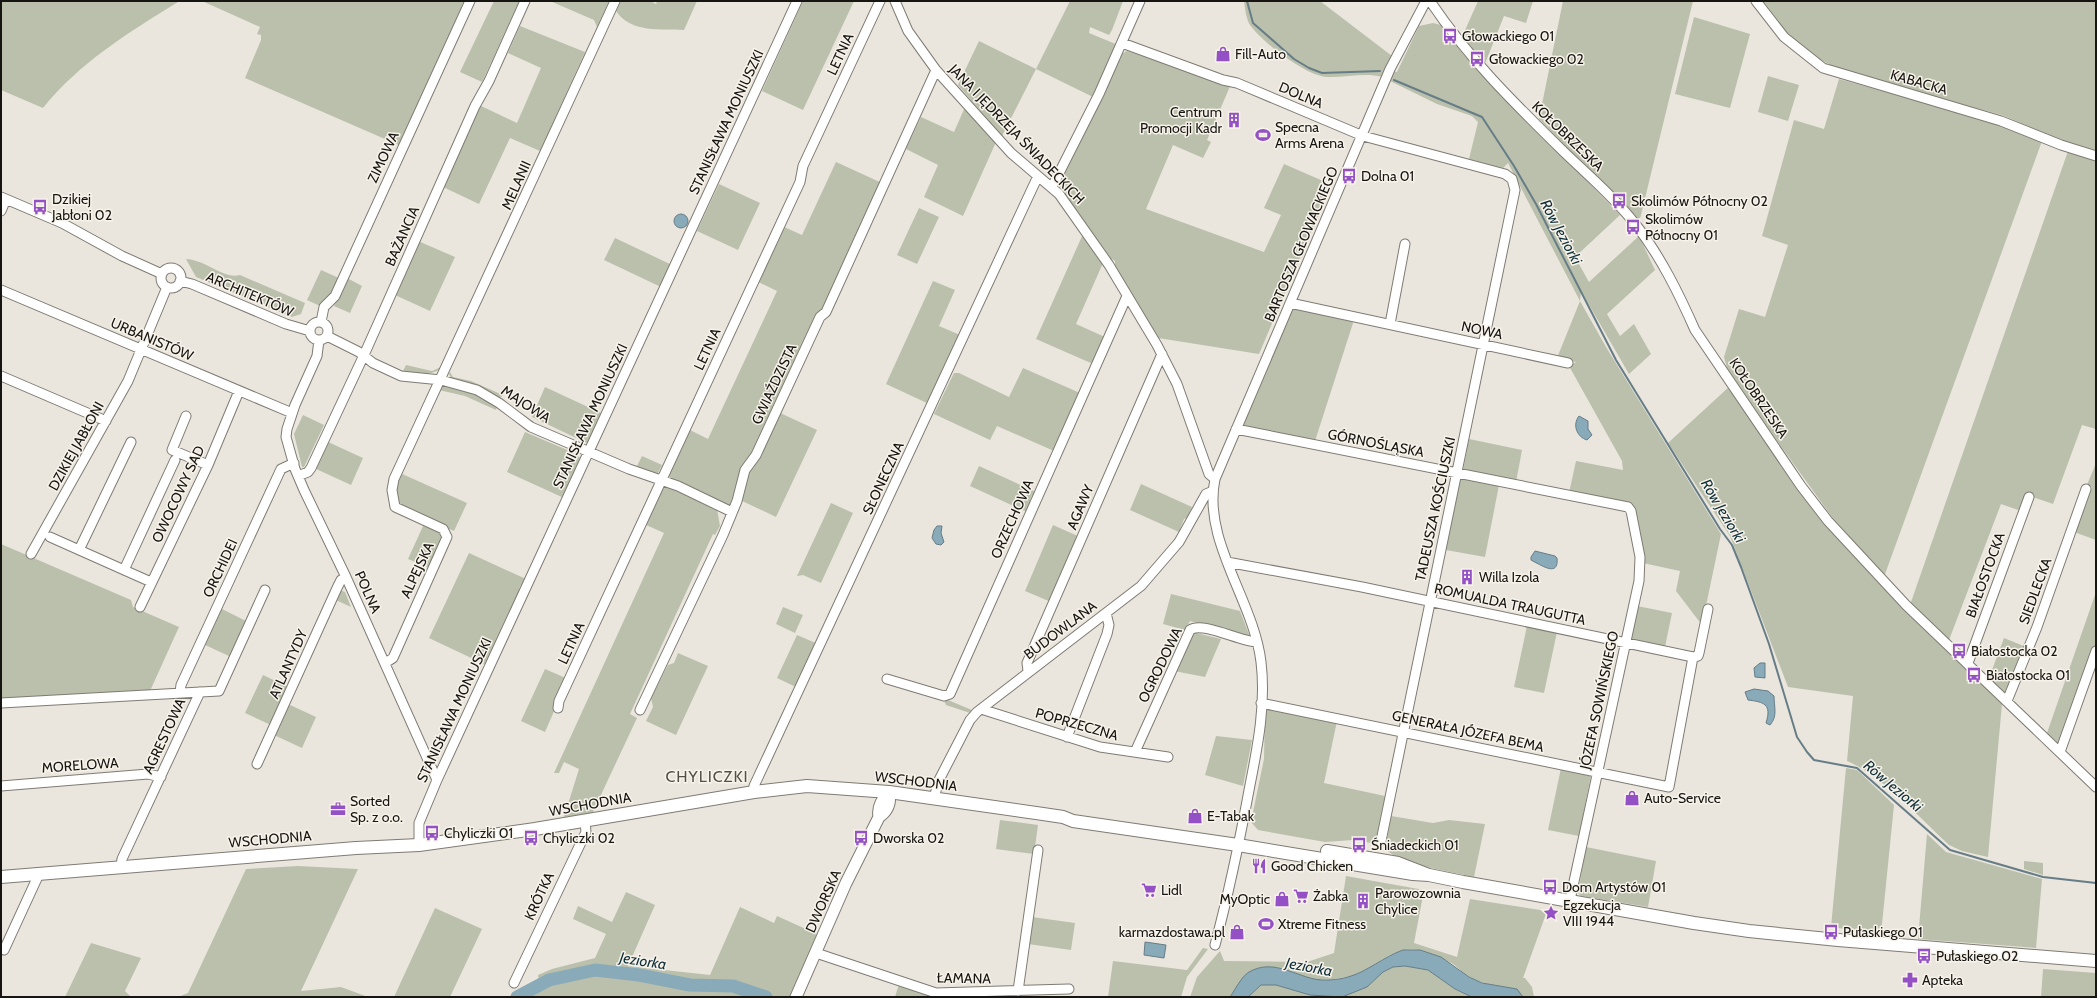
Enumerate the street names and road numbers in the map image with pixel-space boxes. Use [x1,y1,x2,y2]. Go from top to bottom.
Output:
street label: LETNIA [822,30,858,78]
street label: STANISŁAWA MONIUSZKI [685,47,767,197]
street label: JANA I JĘDRZEJA ŚNIADECKICH [945,59,1089,208]
street label: KABACKA [1888,65,1950,99]
street label: DOLNA [1276,78,1326,113]
street label: KOŁOBRZESKA [1528,97,1608,175]
street label: ZIMOWA [363,128,403,186]
street label: MELANII [497,158,535,212]
street label: BARTOSZA GŁOWACKIEGO [1260,163,1342,324]
street label: BAŻANCIA [381,203,423,269]
street label: ARCHITEKTÓW [204,267,297,321]
street label: URBANISTÓW [108,313,197,365]
street label: NOWA [1460,317,1505,343]
street label: LETNIA [689,325,725,373]
street label: GWIAŹDZISTA [747,340,801,427]
street label: STANISŁAWA MONIUSZKI [549,341,631,491]
street label: KOŁOBRZESKA [1726,354,1793,442]
street label: MAJOWA [498,381,555,427]
street label: DZIKIEJ JABŁONI [44,398,108,494]
street label: GÓRNOŚLĄSKA [1326,425,1426,461]
street label: TADEUSZA KOŚCIUSZKI [1411,435,1459,583]
street label: SŁONECZNA [858,438,908,517]
street label: OWOCOWY SAD [148,443,208,545]
street label: ORZECHOWA [986,476,1038,562]
street label: AGAWY [1062,481,1098,532]
street label: BIAŁOSTOCKA [1961,529,2009,620]
street label: ORCHIDEI [199,536,241,600]
street label: ALPEJSKA [396,539,438,601]
street label: SIEDLECKA [2015,555,2055,627]
street label: POLNA [351,568,385,616]
street label: ROMUALDA TRAUGUTTA [1433,579,1588,629]
street label: BUDOWLANA [1020,596,1100,663]
street label: LETNIA [553,619,589,667]
street label: OGRODOWA [1134,624,1186,706]
street label: ATLANTYDY [265,626,312,701]
street label: JÓZEFA SOWIŃSKIEGO [1575,629,1622,772]
street label: STANISŁAWA MONIUSZKI [413,635,495,785]
street label: AGRESTOWA [139,695,190,777]
street label: POPRZECZNA [1034,704,1121,745]
street label: GENERAŁA JÓZEFA BEMA [1390,706,1546,756]
street label: MORELOWA [41,753,119,777]
street label: WSCHODNIA [874,767,959,795]
street label: WSCHODNIA [548,788,633,820]
street label: WSCHODNIA [228,826,312,852]
street label: DWORSKA [801,866,845,935]
street label: KRÓTKA [520,869,558,923]
street label: ŁAMANA [937,969,992,987]

